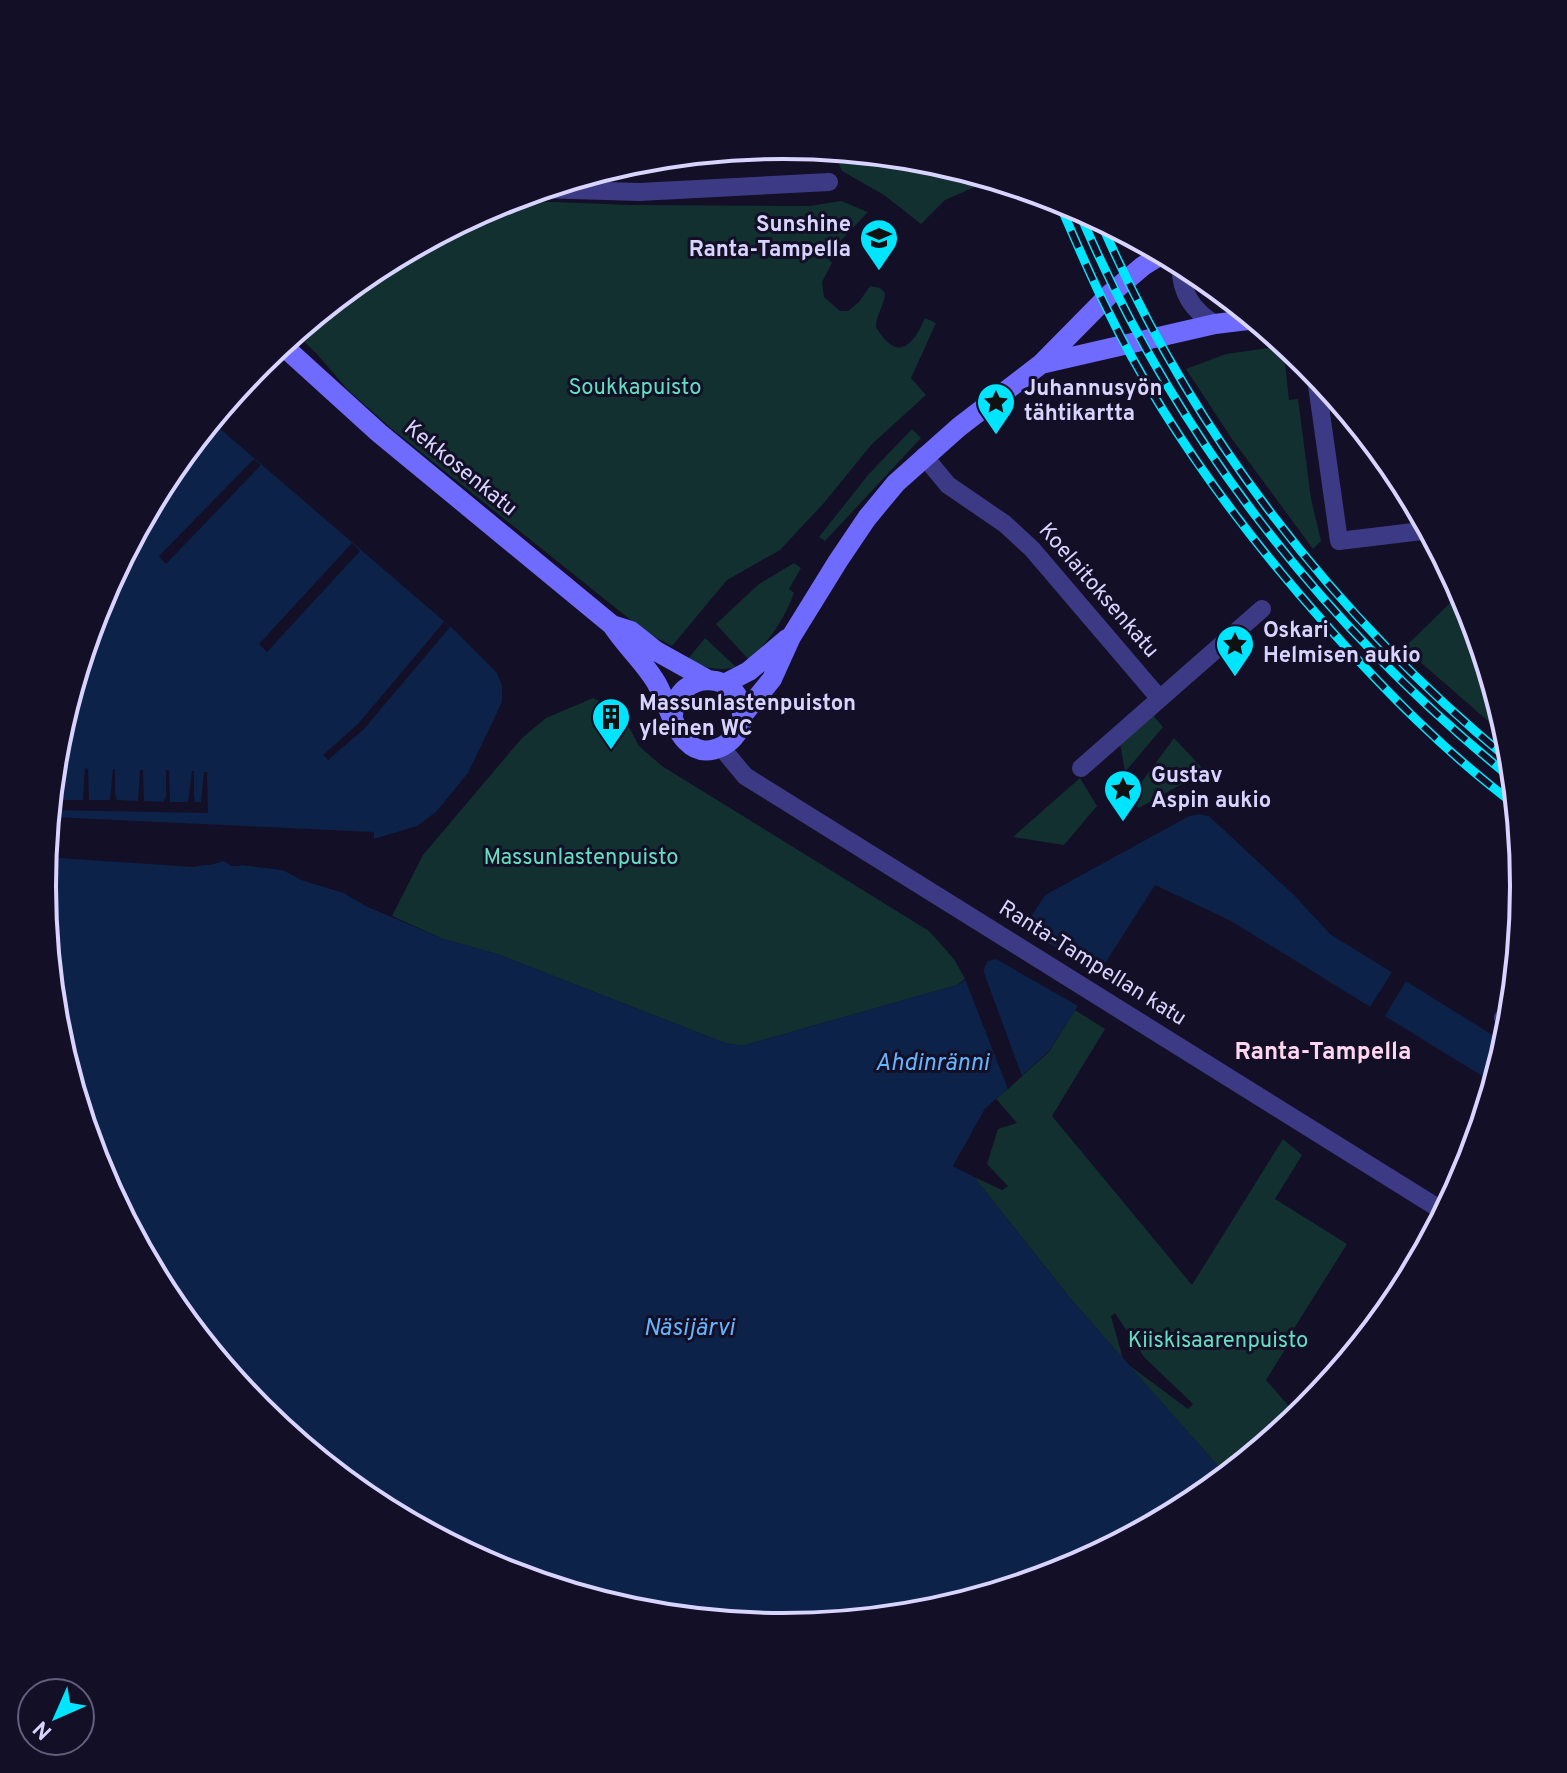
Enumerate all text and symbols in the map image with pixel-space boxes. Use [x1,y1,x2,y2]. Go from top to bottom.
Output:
place label: Sunshine Ranta-Tampella [689,212,851,264]
school or university icon: Sunshine Ranta-Tampella [858,217,900,272]
park label: Soukkapuisto [569,375,702,402]
place label: Juhannusyön tähtikartta [1024,376,1163,428]
place icon: Juhannusyön tähtikartta [975,381,1017,436]
street label: Kekkosenkatu [398,415,522,523]
street label: Koelaitoksenkatu [1032,518,1164,664]
place label: Oskari Helmisen aukio [1263,618,1421,670]
place icon: Oskari Helmisen aukio [1214,623,1256,678]
place label: Massunlastenpuiston yleinen WC [639,691,856,743]
building icon: Massunlastenpuiston yleinen WC [590,696,632,751]
place label: Gustav Aspin aukio [1151,763,1271,815]
place icon: Gustav Aspin aukio [1102,768,1144,823]
park label: Massunlastenpuisto [483,845,679,872]
street label: Ranta-Tampellan katu [993,895,1191,1033]
district label: Ranta-Tampella [1235,1038,1411,1068]
water label: Ahdinränni [875,1049,990,1079]
water label: Näsijärvi [644,1314,736,1344]
park label: Kiiskisaarenpuisto [1128,1328,1308,1355]
north arrow [16,1677,96,1757]
text: N [28,1714,59,1745]

